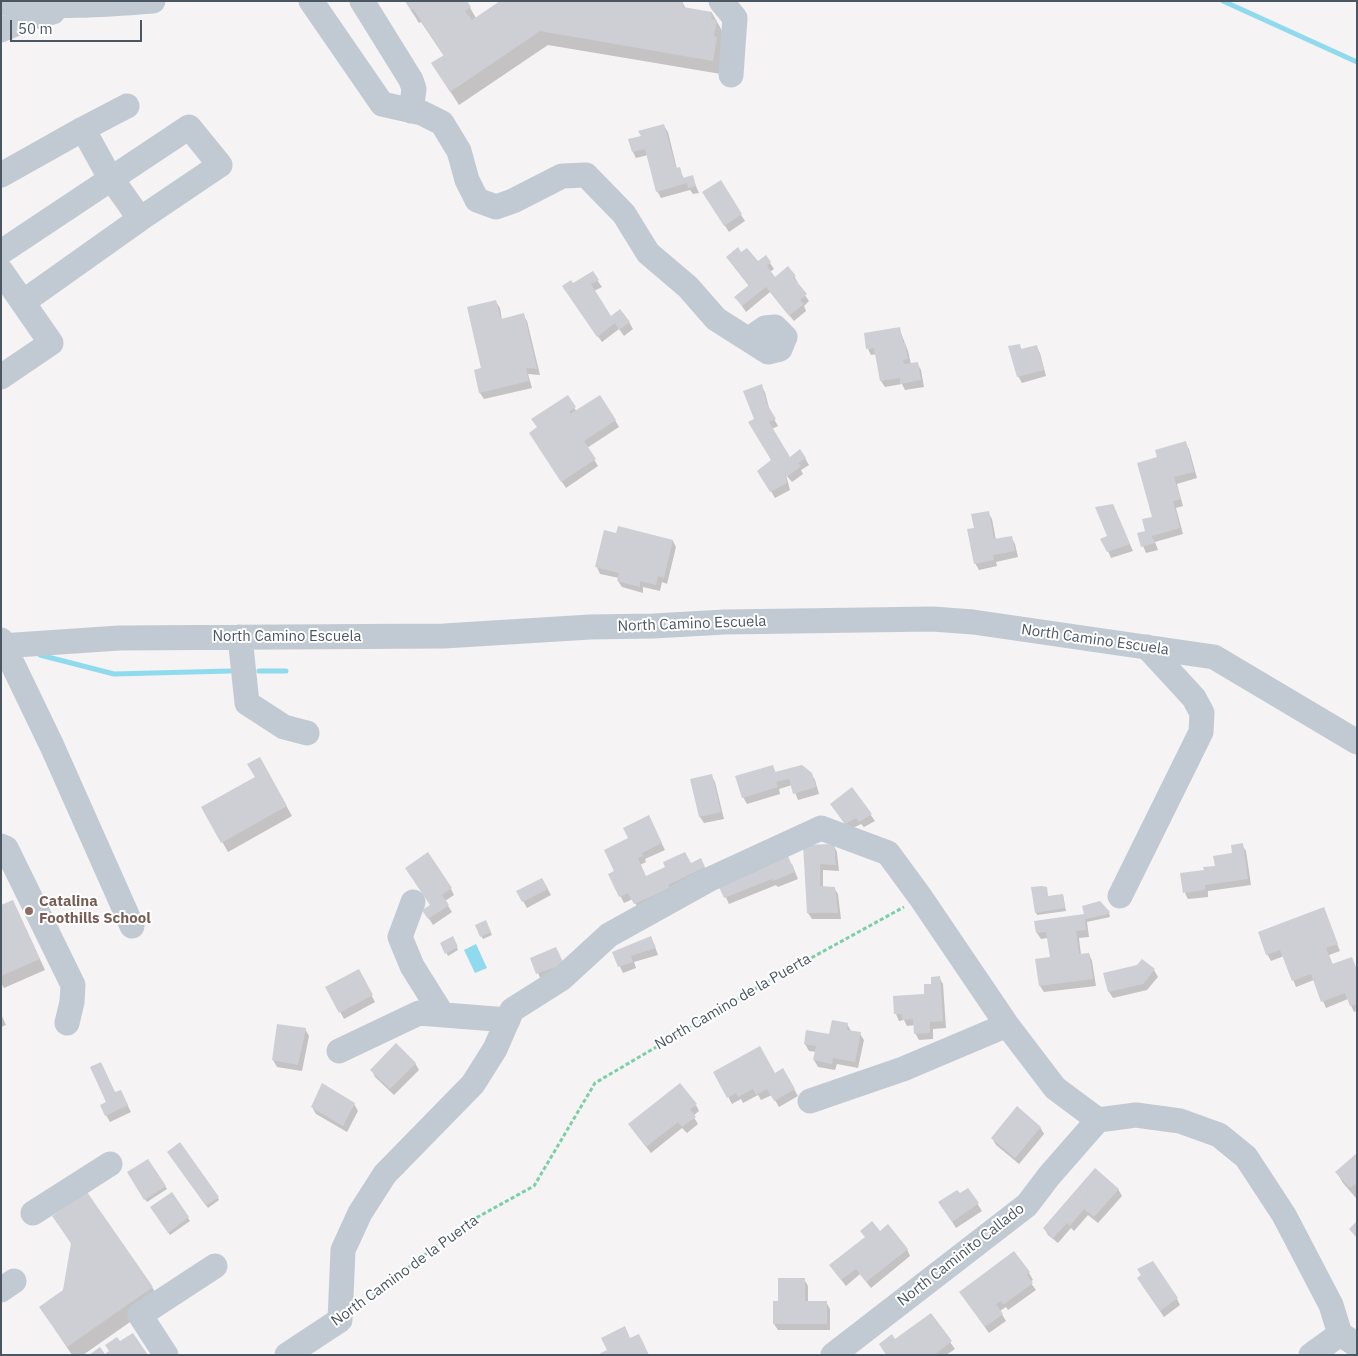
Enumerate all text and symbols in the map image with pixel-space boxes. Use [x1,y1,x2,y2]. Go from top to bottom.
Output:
scale bar [12,10,145,42]
text: 50 m [18,19,53,38]
street label: North Camino Escuela [617,612,767,636]
street label: North Camino Escuela [1020,621,1170,659]
street label: North Camino Escuela [213,628,361,646]
place label: Catalina Foothills School [39,893,151,928]
marker: Catalina Foothills School [23,905,35,917]
street label: North Camino de la Puerta [652,950,814,1054]
street label: North Caminito Callado [894,1200,1028,1310]
street label: North Camino de la Puerta [328,1212,482,1330]

